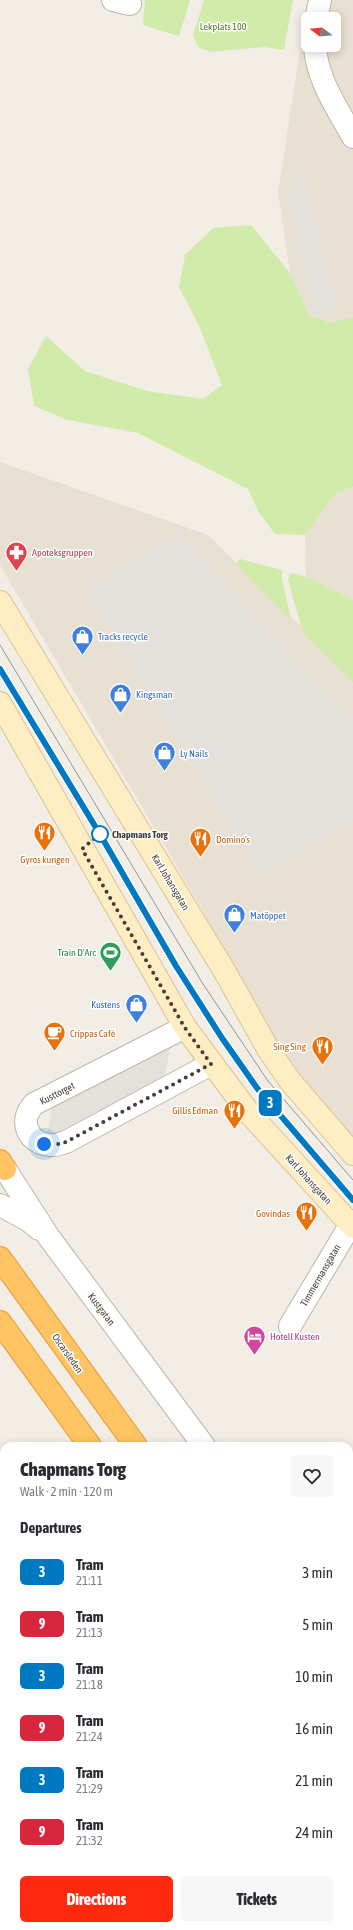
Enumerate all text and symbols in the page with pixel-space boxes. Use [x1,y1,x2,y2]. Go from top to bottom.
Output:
north arrow [301,12,341,52]
map controls [301,12,341,52]
park label: Lekplats 100 [200,21,247,32]
pharmacy icon: Apoteksgruppen [4,539,30,572]
place label: Apoteksgruppen [32,547,93,558]
shop icon: Tracks recycle [69,623,95,656]
place label: Tracks recycle [98,631,149,642]
shop icon: Kingsman [107,681,133,714]
place label: Kingsman [136,689,173,700]
shop icon: Ly Nails [152,740,178,773]
place label: Ly Nails [180,748,209,759]
restaurant icon: Gyros kungen [32,820,58,853]
marker: Chapmans Torg [91,825,109,843]
restaurant icon: Domino's [188,826,214,859]
place label: Chapmans Torg [112,829,168,840]
place label: Domino's [216,834,251,845]
street label: Karl Johansgatan [150,852,192,912]
place label: Gyros kungen [20,854,70,865]
shop icon: Matöppet [221,902,247,935]
place label: Matöppet [250,910,286,921]
sports icon: Train D'Arc [98,939,124,972]
place label: Train D'Arc [58,947,96,958]
shop icon: Kustens [123,991,149,1024]
place label: Kustens [91,999,120,1010]
cafe icon: Crippas Café [42,1020,68,1053]
place label: Crippas Café [70,1028,116,1039]
restaurant icon: Sing Sing [309,1033,335,1066]
place label: Sing Sing [273,1041,307,1052]
street label: Kusttorget [38,1080,77,1107]
line badge: 3 [257,1090,283,1116]
text: 3 [267,1095,273,1111]
restaurant icon: Gillis Edman [221,1097,247,1130]
place label: Gillis Edman [172,1105,218,1116]
your location [34,1134,54,1154]
street label: Karl Johansgatan [283,1152,334,1207]
restaurant icon: Govindas [293,1200,319,1233]
place label: Govindas [256,1208,290,1219]
street label: Timmermansgatan [298,1242,343,1308]
street label: Kustgatan [86,1291,117,1328]
hotel icon: Hotell Kusten [242,1323,268,1356]
place label: Hotell Kusten [270,1331,320,1342]
street label: Oscarsleden [50,1332,85,1375]
button: heart [291,1455,333,1497]
text: Chapmans Torg [20,1458,126,1480]
text: Walk · 2 min · 120 m [20,1484,113,1499]
text: Departures [20,1519,82,1536]
text: Tram [76,1556,104,1573]
text: 3 [39,1564,45,1580]
text: 3 min [302,1564,333,1581]
text: 21:11 [76,1573,103,1588]
text: Tram [76,1608,104,1625]
text: 9 [39,1616,45,1632]
text: 5 min [302,1616,333,1633]
text: 21:13 [76,1625,103,1640]
text: Tram [76,1660,104,1677]
text: 3 [39,1668,45,1684]
text: 10 min [295,1668,333,1685]
text: 21:18 [76,1677,103,1692]
text: Tram [76,1712,104,1729]
text: 9 [39,1720,45,1736]
text: 16 min [295,1720,333,1737]
text: 21:24 [76,1729,103,1744]
text: Tram [76,1764,104,1781]
text: 3 [39,1772,45,1788]
text: 21 min [295,1772,333,1789]
text: 21:29 [76,1781,103,1796]
text: Tram [76,1816,104,1833]
text: 9 [39,1824,45,1840]
text: 24 min [295,1824,333,1841]
text: 21:32 [76,1833,103,1848]
button: Directions [20,1876,173,1922]
button: Tickets [181,1876,333,1922]

